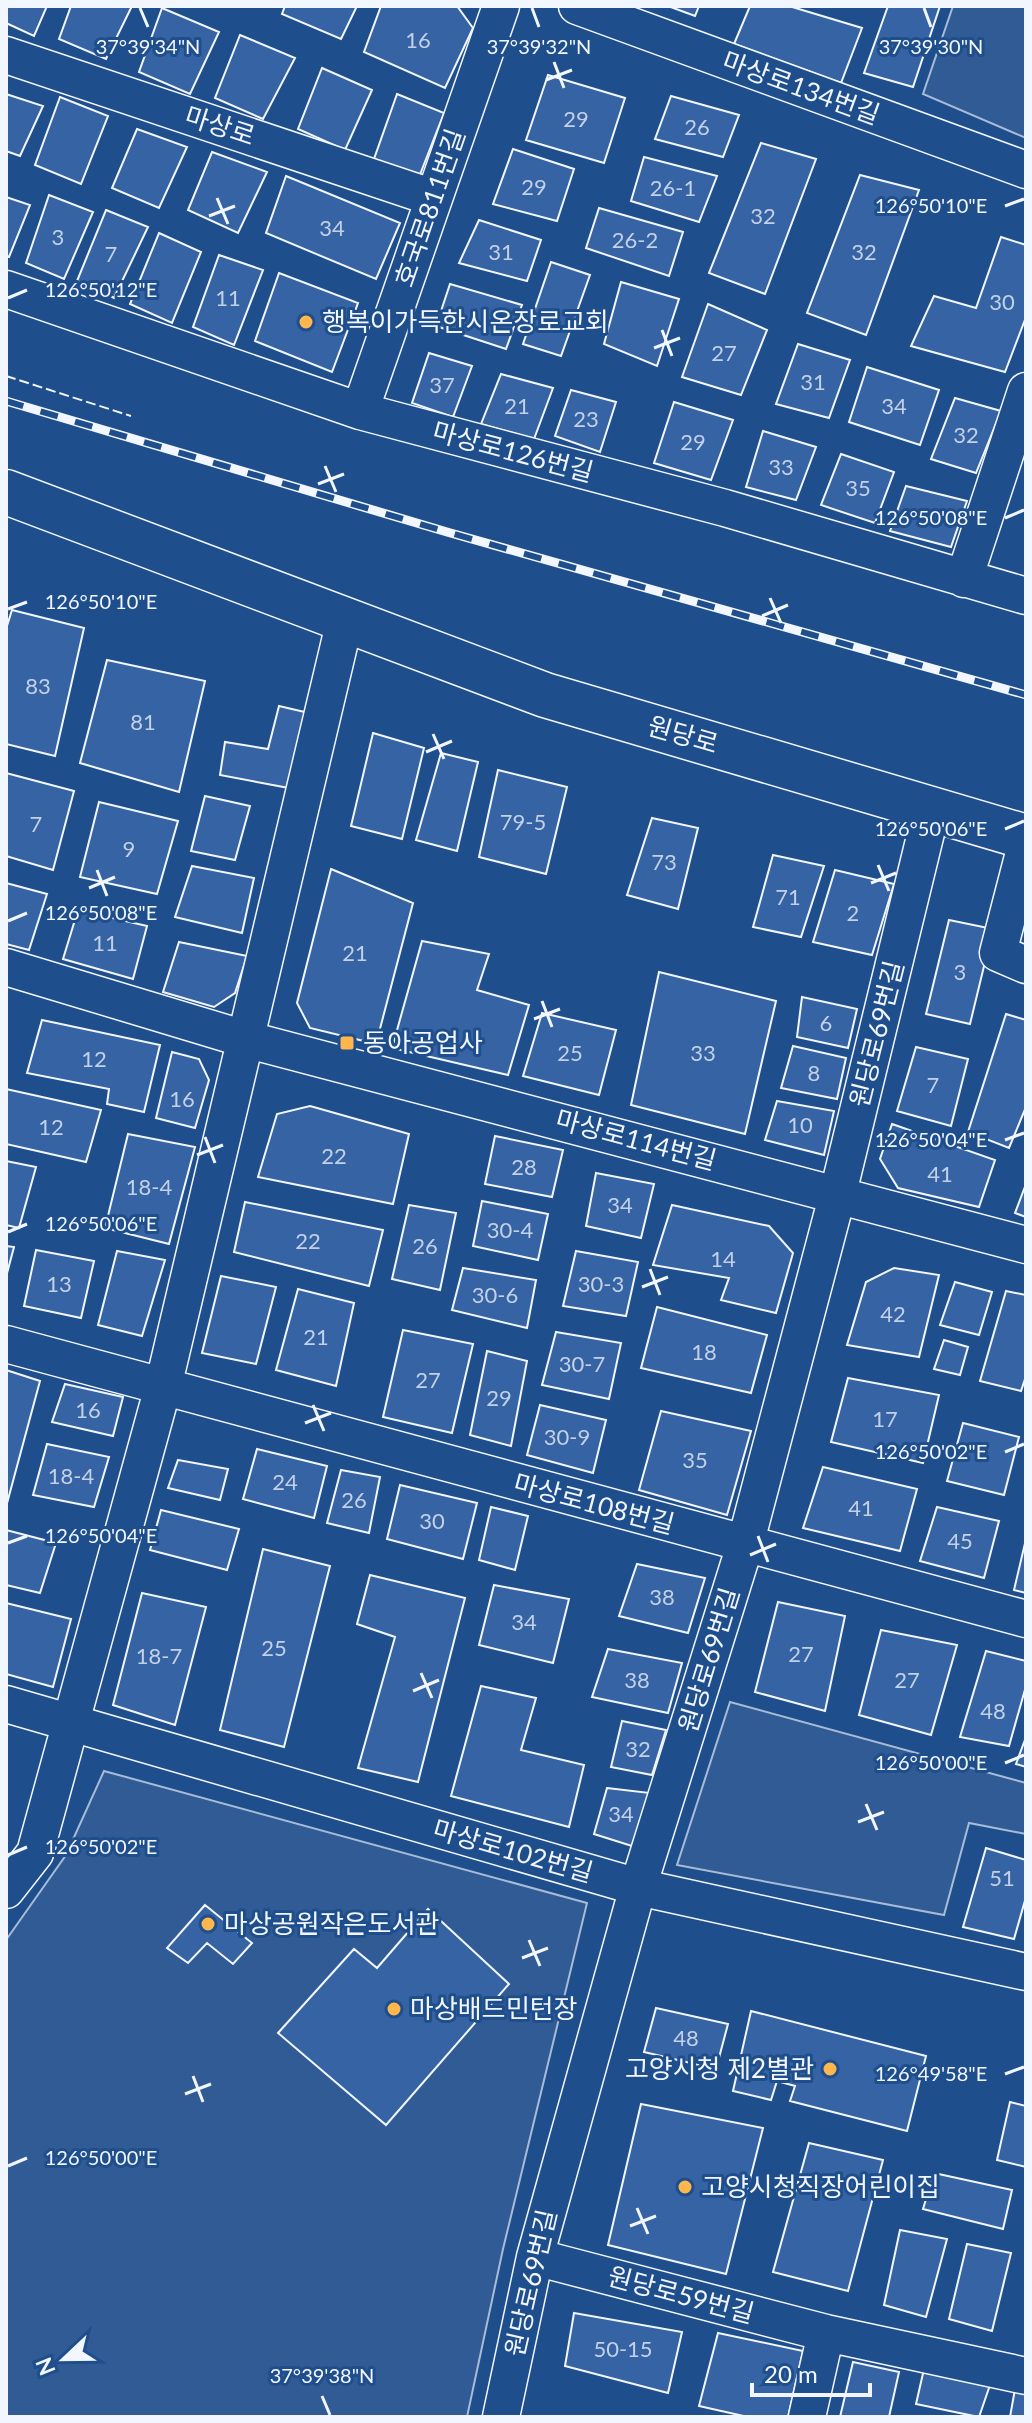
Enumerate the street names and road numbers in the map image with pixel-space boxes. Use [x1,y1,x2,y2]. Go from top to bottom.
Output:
street label: 마상로134번길 [718,44,884,130]
street label: 마상로 [181,99,259,151]
street label: 호국로811번길 [387,125,471,291]
street label: 마상로126번길 [430,414,597,488]
street label: 원당로 [644,709,722,759]
street label: 원당로69번길 [842,957,910,1110]
street label: 마상로114번길 [553,1102,720,1176]
street label: 마상로108번길 [511,1466,678,1540]
street label: 원당로69번길 [671,1583,745,1736]
street label: 마상로102번길 [430,1812,597,1888]
street label: 원당로69번길 [498,2206,562,2359]
street label: 원당로59번길 [605,2259,758,2329]

